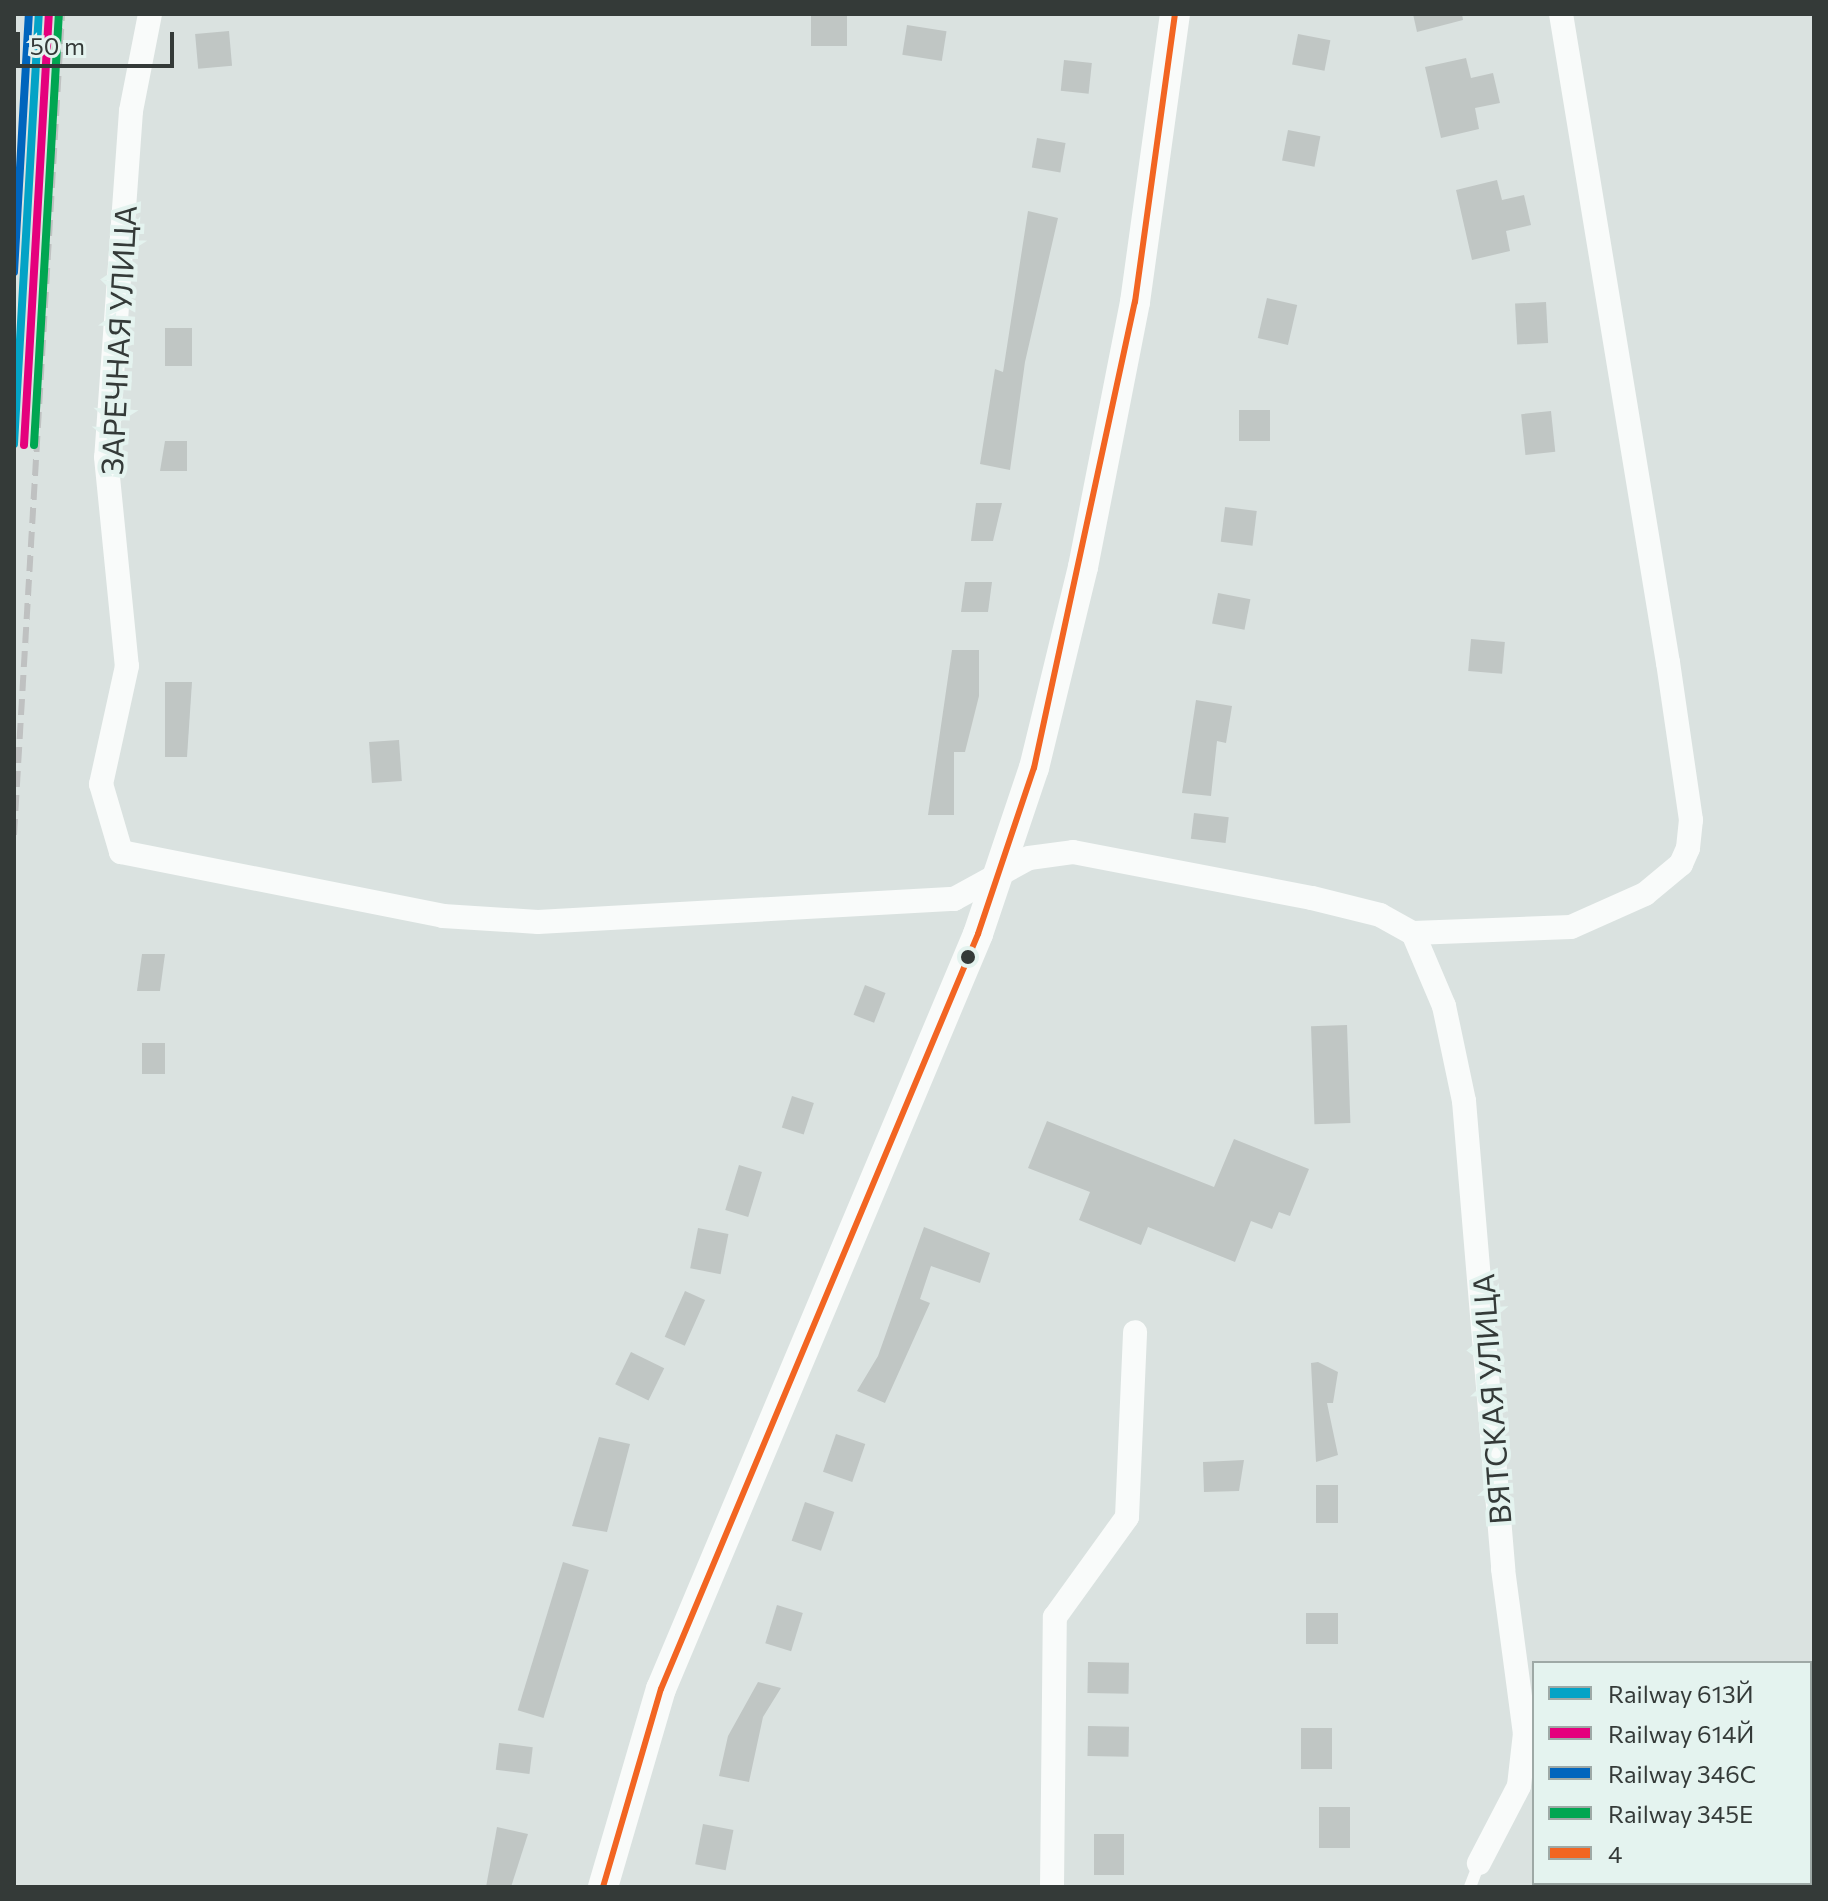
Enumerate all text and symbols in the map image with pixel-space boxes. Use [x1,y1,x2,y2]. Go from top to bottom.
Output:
scale bar [20,16,178,66]
text: 50 m [30,31,85,60]
street label: ЗАРЕЧНАЯ УЛИЦА [93,204,143,476]
unlabelled marker [960,949,976,965]
street label: ВЯТСКАЯ УЛИЦА [1464,1273,1518,1525]
legend [1532,1661,1812,1885]
text: Railway 613Й [1608,1679,1754,1708]
text: Railway 614Й [1608,1719,1754,1748]
text: Railway 346С [1608,1759,1756,1788]
text: Railway 345Е [1608,1799,1753,1828]
text: 4 [1608,1839,1622,1868]

